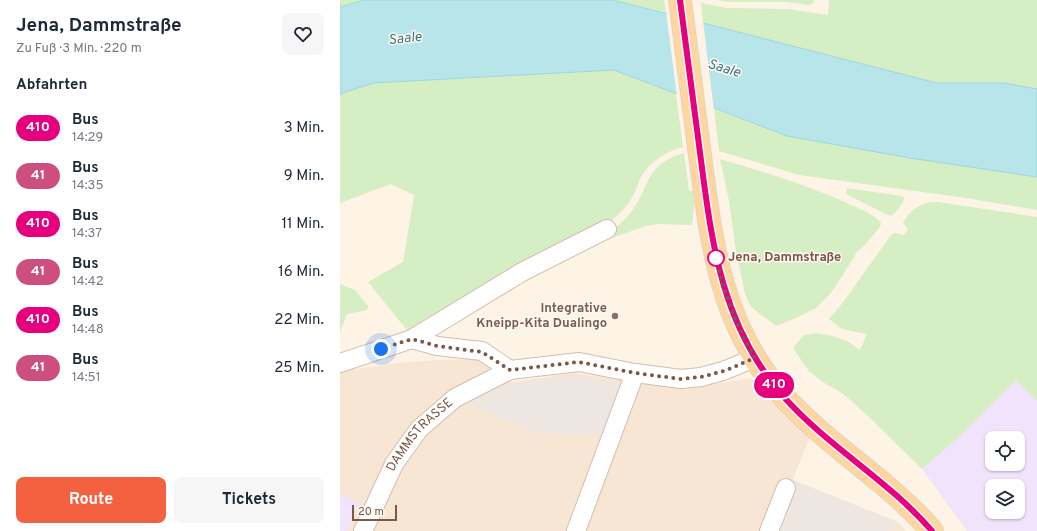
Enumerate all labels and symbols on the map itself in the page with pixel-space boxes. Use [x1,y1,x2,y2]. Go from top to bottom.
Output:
water label: Saale [388,29,423,49]
water label: Saale [706,56,743,82]
marker: Jena, Dammstraße [707,249,725,267]
place label: Jena, Dammstraße [728,250,841,266]
place label: Integrative Kneipp-Kita Dualingo [476,301,607,332]
marker: Integrative Kneipp-Kita Dualingo [610,311,620,321]
your location [371,339,391,359]
line badge: 410 [751,372,797,398]
street label: DAMMSTRASSE [384,395,457,474]
scale bar [352,503,397,522]

